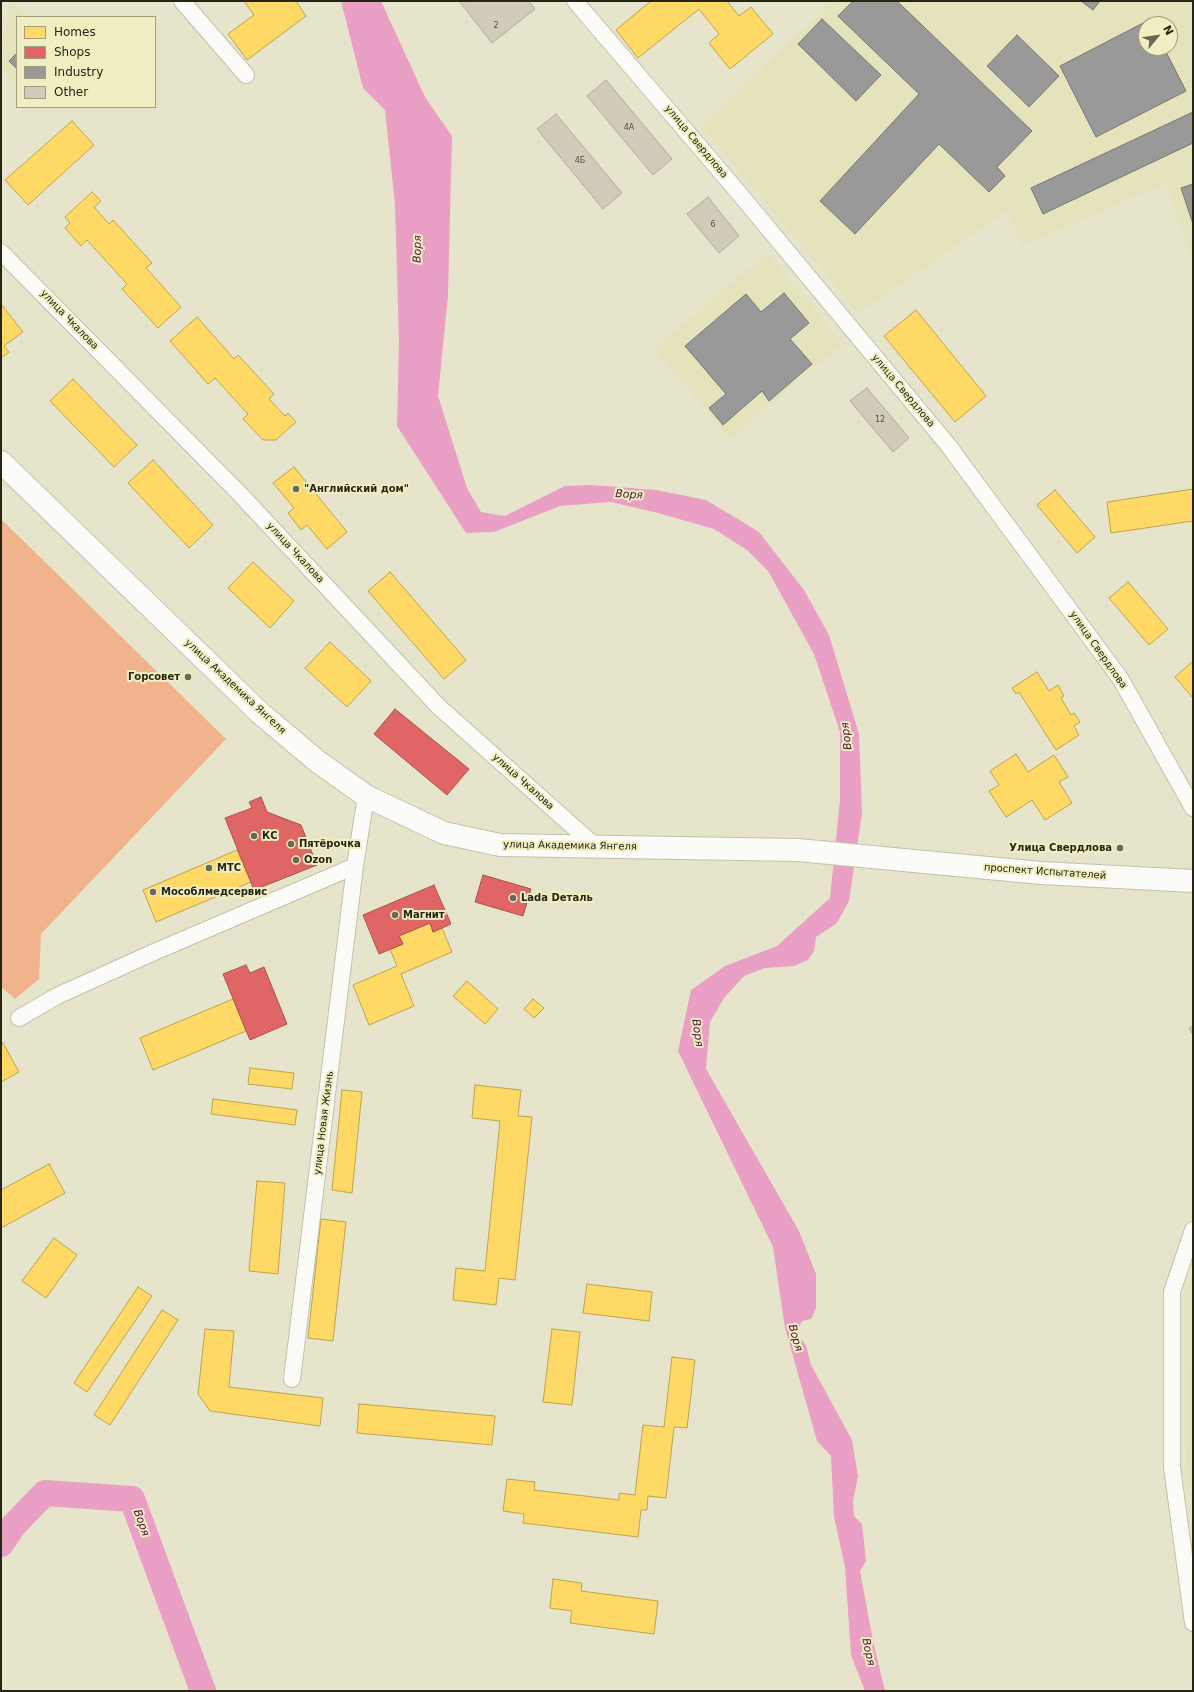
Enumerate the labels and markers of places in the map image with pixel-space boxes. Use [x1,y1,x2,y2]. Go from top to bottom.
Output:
place label: "Английский дом" [304,483,409,495]
marker: "Английский дом" [291,484,301,494]
place label: Горсовет [128,671,180,683]
marker: Горсовет [183,672,193,682]
place label: КС [262,830,278,842]
marker: КС [249,831,259,841]
place label: Пятёрочка [299,838,361,850]
marker: Пятёрочка [286,839,296,849]
place label: Улица Свердлова [1009,842,1112,854]
marker: Улица Свердлова [1115,843,1125,853]
place label: Ozon [304,854,332,866]
marker: Ozon [291,855,301,865]
place label: МТС [217,862,241,874]
marker: МТС [204,863,214,873]
place label: Мособлмедсервис [161,886,267,898]
marker: Мособлмедсервис [148,887,158,897]
place label: Lada Dеталь [521,892,593,904]
marker: Lada Dеталь [508,893,518,903]
place label: Магнит [403,909,445,921]
marker: Магнит [390,910,400,920]

